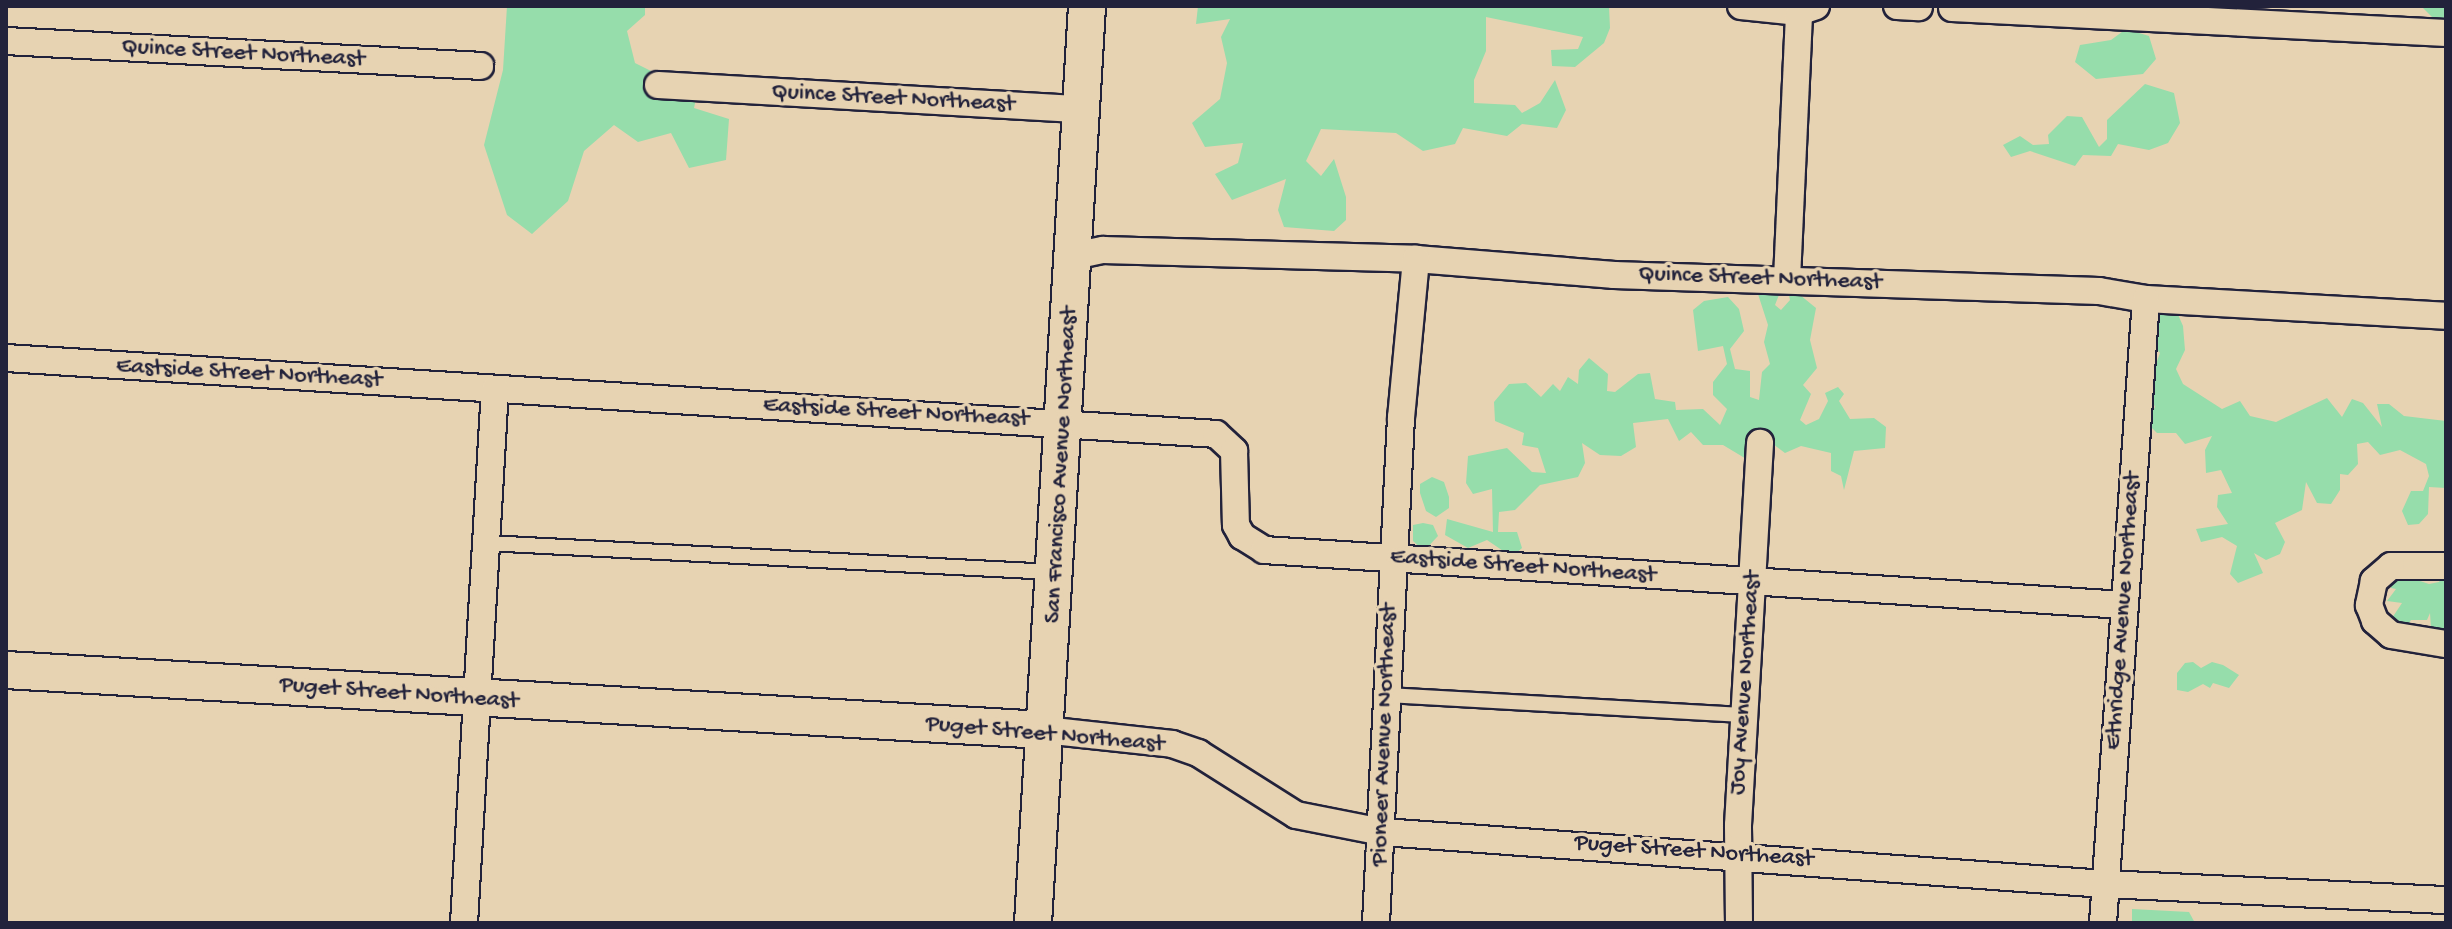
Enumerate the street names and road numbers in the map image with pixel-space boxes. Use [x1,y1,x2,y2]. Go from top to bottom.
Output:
street label: Quince Street Northeast [121,33,365,75]
street label: Quince Street Northeast [771,78,1015,120]
street label: Quince Street Northeast [1638,260,1882,298]
street label: San Francisco Avenue Northeast [1039,306,1085,624]
street label: Eastside Street Northeast [115,353,383,395]
street label: Eastside Street Northeast [762,392,1030,434]
street label: Ethridge Avenue Northeast [2100,471,2148,751]
street label: Eastside Street Northeast [1389,543,1657,591]
street label: Joy Avenue Northeast [1724,570,1768,796]
street label: Pioneer Avenue Northeast [1366,603,1404,867]
street label: Puget Street Northeast [279,671,519,717]
street label: Puget Street Northeast [925,710,1165,760]
street label: Puget Street Northeast [1574,829,1814,875]

